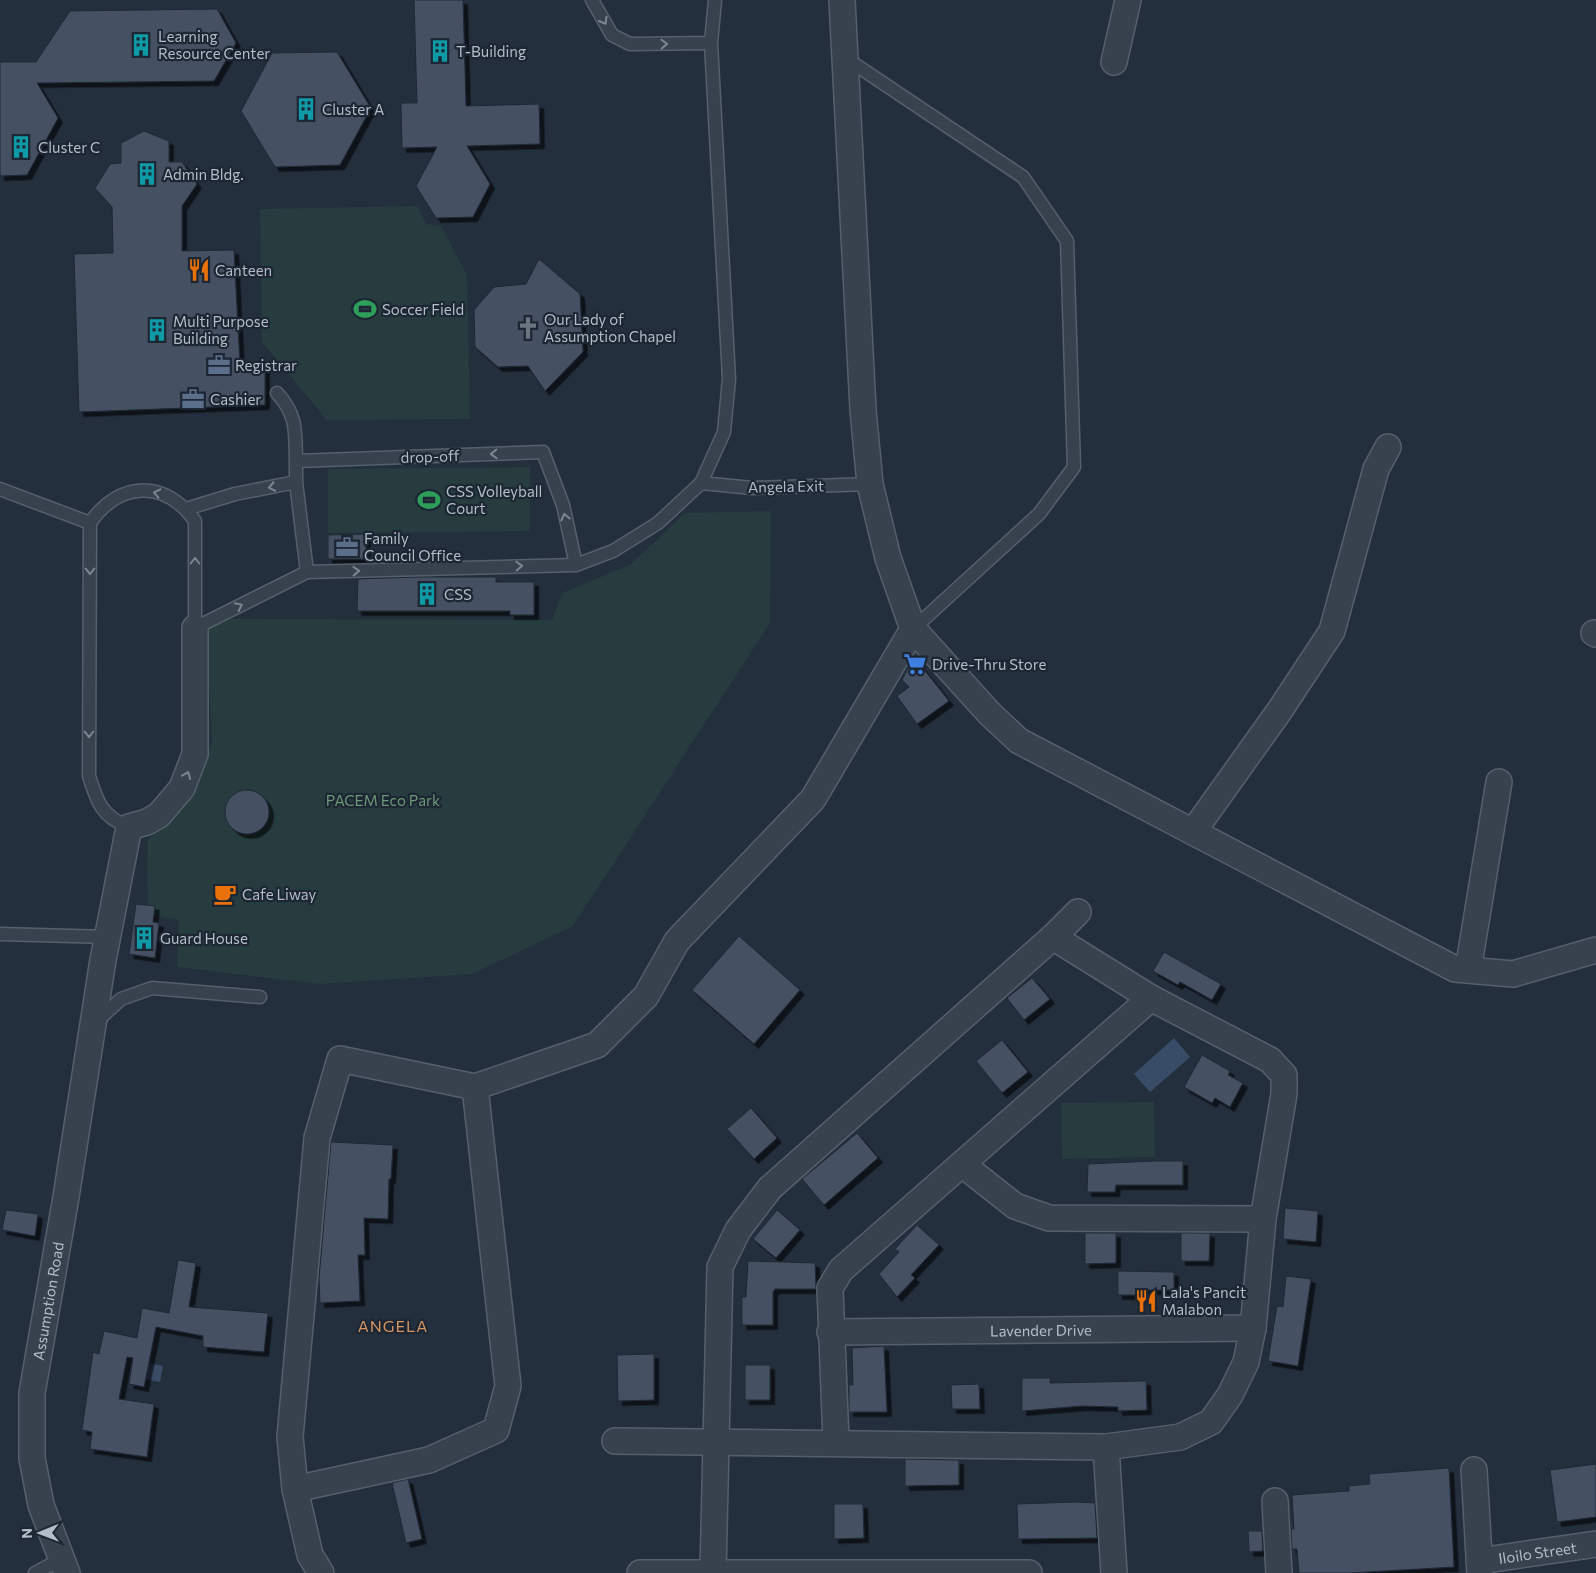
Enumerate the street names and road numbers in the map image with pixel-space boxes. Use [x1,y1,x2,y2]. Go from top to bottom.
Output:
street label: drop-off [400,446,460,466]
street label: Angela Exit [748,476,824,496]
street label: Assumption Road [29,1240,67,1362]
street label: Lavender Drive [990,1321,1092,1339]
street label: Iloilo Street [1497,1538,1578,1567]

